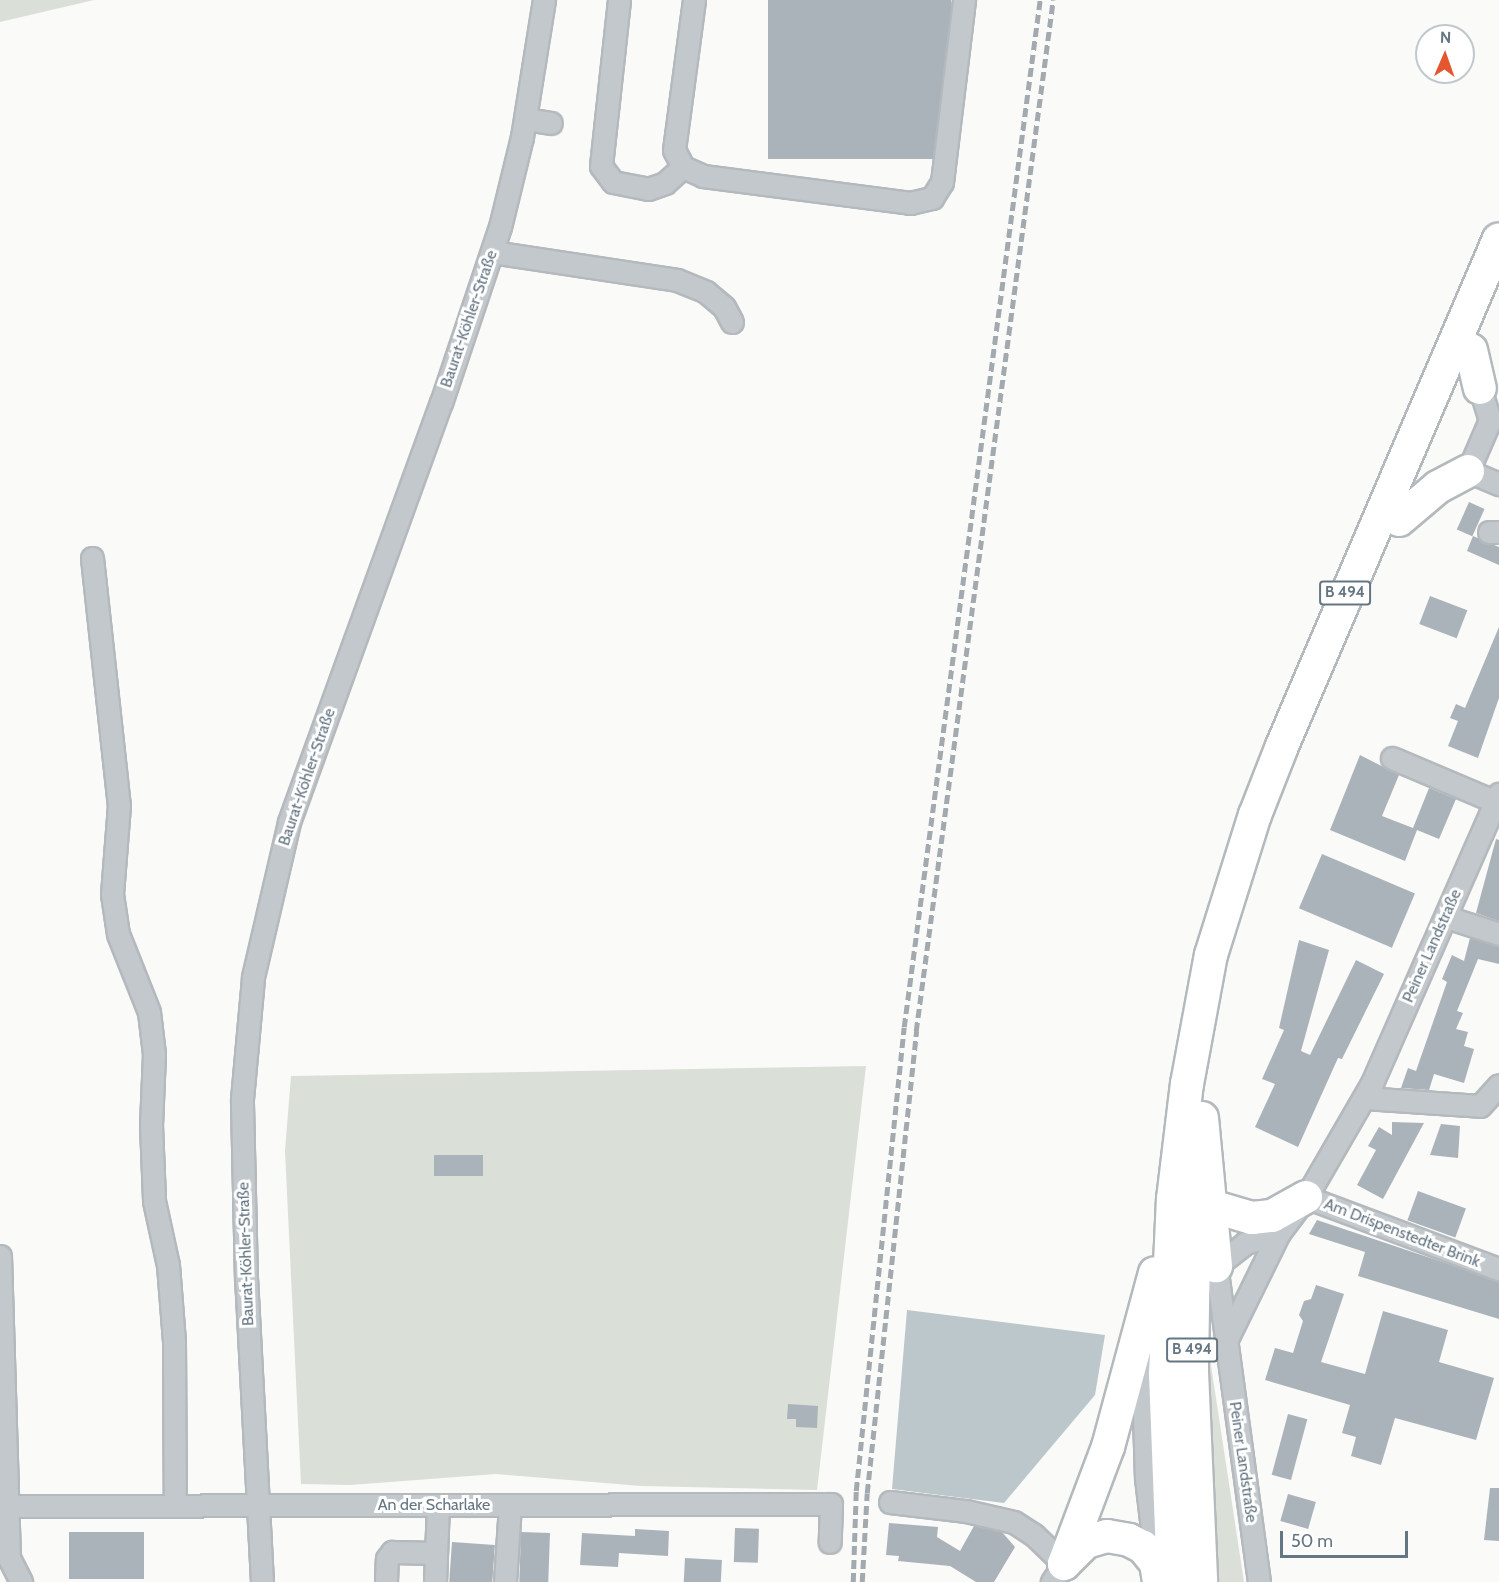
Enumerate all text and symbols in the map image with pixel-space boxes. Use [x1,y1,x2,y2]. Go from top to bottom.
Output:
north arrow [1415,24,1475,84]
text: N [1440,28,1452,47]
street label: Baurat-Köhler-Straße [437,248,501,390]
road number: B 494 [1318,581,1372,605]
street label: Baurat-Köhler-Straße [275,706,339,848]
street label: Peiner Landstraße [1398,886,1466,1006]
street label: Baurat-Köhler-Straße [234,1182,258,1326]
street label: Am Drispenstedter Brink [1321,1194,1483,1272]
road number: B 494 [1165,1338,1219,1362]
street label: Peiner Landstraße [1225,1400,1261,1524]
street label: An der Scharlake [378,1495,490,1515]
scale bar [1283,1519,1410,1557]
text: 50 m [1291,1530,1333,1552]

